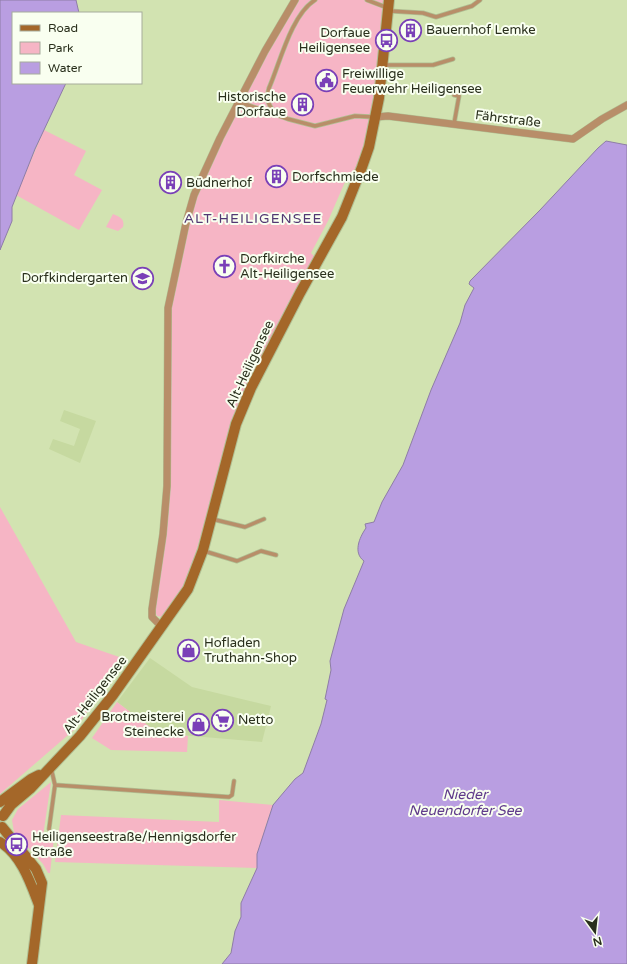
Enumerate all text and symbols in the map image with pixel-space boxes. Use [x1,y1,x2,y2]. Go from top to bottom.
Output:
legend [12,12,142,84]
building icon: Bauernhof Lemke [398,17,424,43]
text: Road [48,21,78,35]
place label: Bauernhof Lemke [426,22,536,38]
place label: Dorfaue Heiligensee [299,25,370,56]
bus stop icon: Dorfaue Heiligensee [373,27,399,53]
text: Park [48,41,74,55]
text: Water [48,61,83,75]
place label: Freiwillige Feuerwehr Heiligensee [342,66,482,97]
public building icon: Freiwillige Feuerwehr Heiligensee [313,68,339,94]
place label: Historische Dorfaue [217,89,286,120]
building icon: Historische Dorfaue [289,91,315,117]
street label: Fährstraße [474,107,542,131]
building icon: Dorfschmiede [264,164,290,190]
place label: Dorfschmiede [292,169,379,185]
building icon: Büdnerhof [158,170,184,196]
place label: Büdnerhof [186,175,252,191]
district label: ALT-HEILIGENSEE [184,210,322,227]
place label: Dorfkirche Alt-Heiligensee [240,251,334,282]
church icon: Dorfkirche Alt-Heiligensee [212,253,238,279]
school or university icon: Dorfkindergarten [130,265,156,291]
place label: Dorfkindergarten [21,270,128,286]
street label: Alt-Heiligensee [223,318,277,410]
place label: Hofladen Truthahn-Shop [204,635,297,666]
shop icon: Hofladen Truthahn-Shop [175,637,201,663]
street label: Alt-Heiligensee [60,653,130,737]
supermarket icon: Netto [210,707,236,733]
place label: Brotmeisterei Steinecke [101,709,184,740]
shop icon: Brotmeisterei Steinecke [186,711,212,737]
place label: Netto [238,712,273,728]
water label: Nieder Neuendorfer See [409,786,523,819]
place label: Heiligenseestraße/Hennigsdorfer Straße [32,829,236,860]
bus stop icon: Heiligenseestraße/Hennigsdorfer Straße [3,831,29,857]
north arrow [575,912,615,952]
text: N [592,934,603,949]

